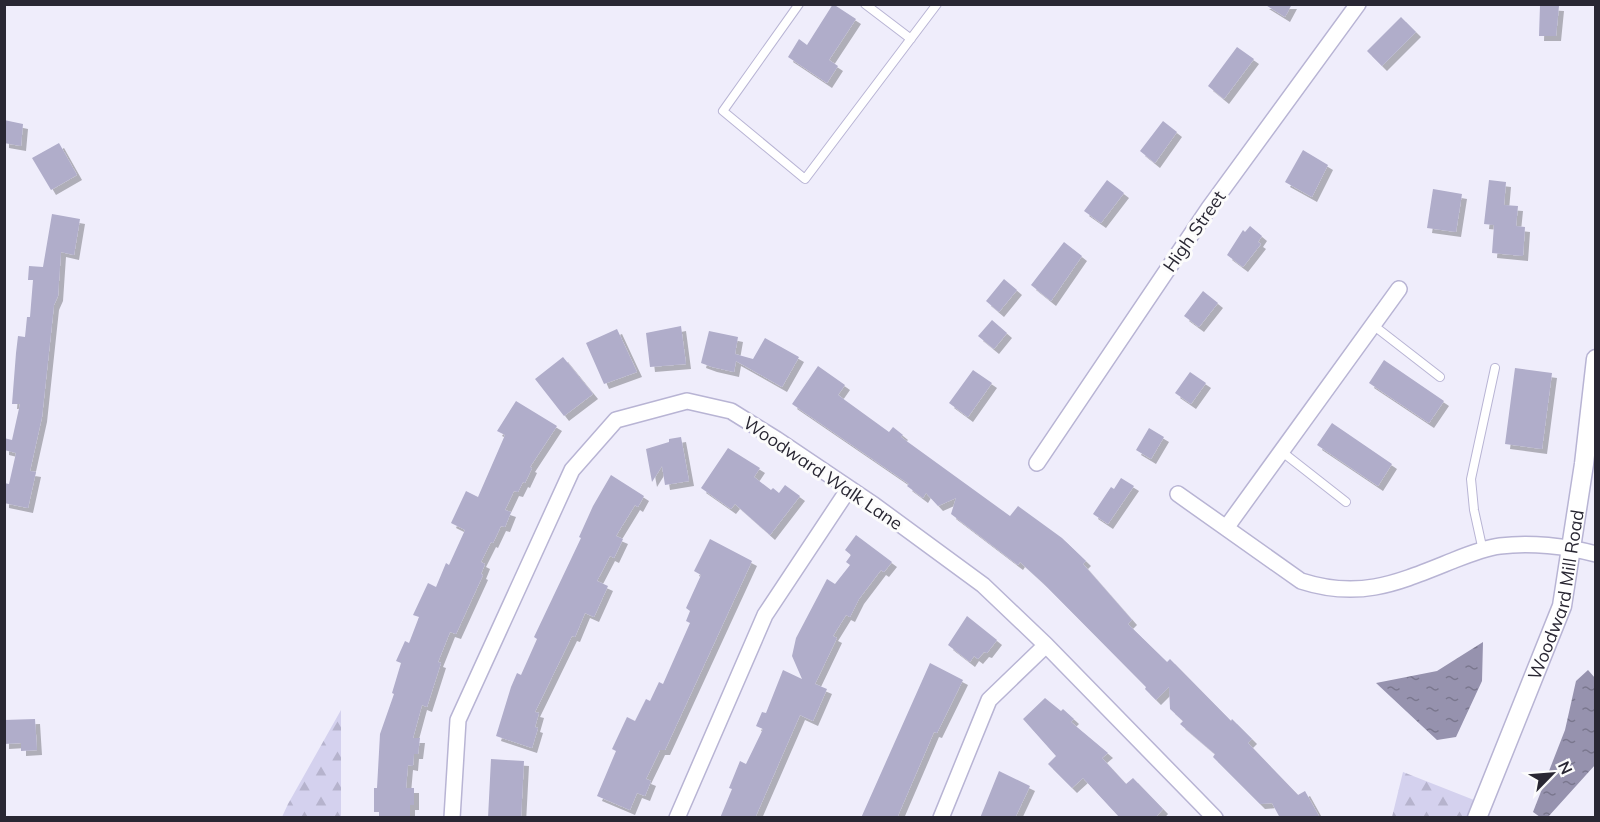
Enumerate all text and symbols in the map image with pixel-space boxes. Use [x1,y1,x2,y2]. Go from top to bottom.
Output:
street label: High Street [1158,186,1230,276]
street label: Woodward Walk Lane [739,411,907,535]
street label: Woodward Mill Road [1522,508,1588,683]
north arrow [1522,744,1582,804]
text: N [1554,758,1577,777]

